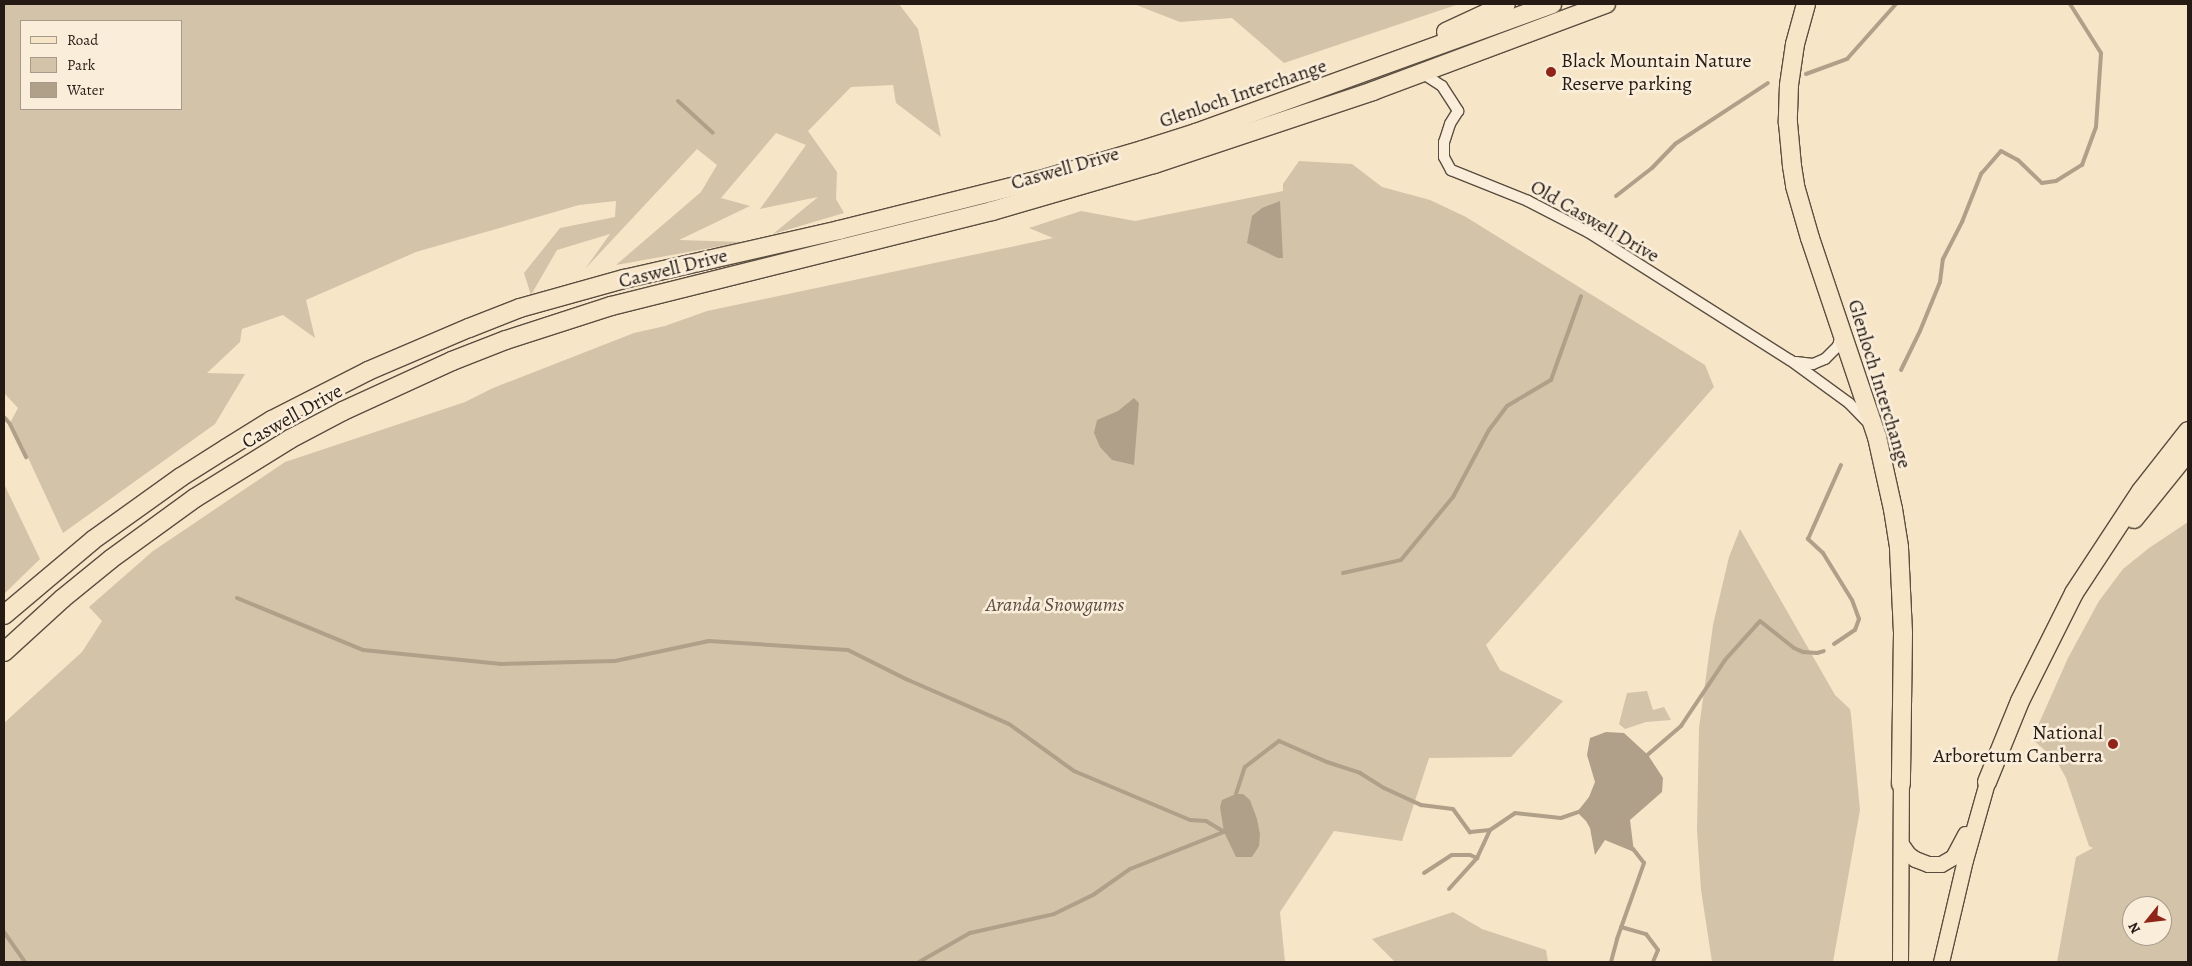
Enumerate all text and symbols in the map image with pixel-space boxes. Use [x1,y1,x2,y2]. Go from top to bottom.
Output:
legend [20,20,182,110]
text: Road [67,30,98,50]
place label: Black Mountain Nature Reserve parking [1561,49,1751,96]
street label: Glenloch Interchange [1156,53,1330,133]
text: Park [67,55,95,75]
marker: Black Mountain Nature Reserve parking [1545,66,1557,78]
text: Water [67,80,104,100]
street label: Caswell Drive [1008,141,1122,195]
street label: Old Caswell Drive [1526,174,1664,268]
street label: Caswell Drive [616,243,730,293]
street label: Glenloch Interchange [1843,297,1917,471]
street label: Caswell Drive [238,379,346,453]
park label: Aranda Snowgums [986,592,1124,616]
place label: National Arboretum Canberra [1933,720,2103,767]
marker: National Arboretum Canberra [2107,738,2119,750]
north arrow [2122,896,2172,946]
text: N [2124,919,2145,937]

